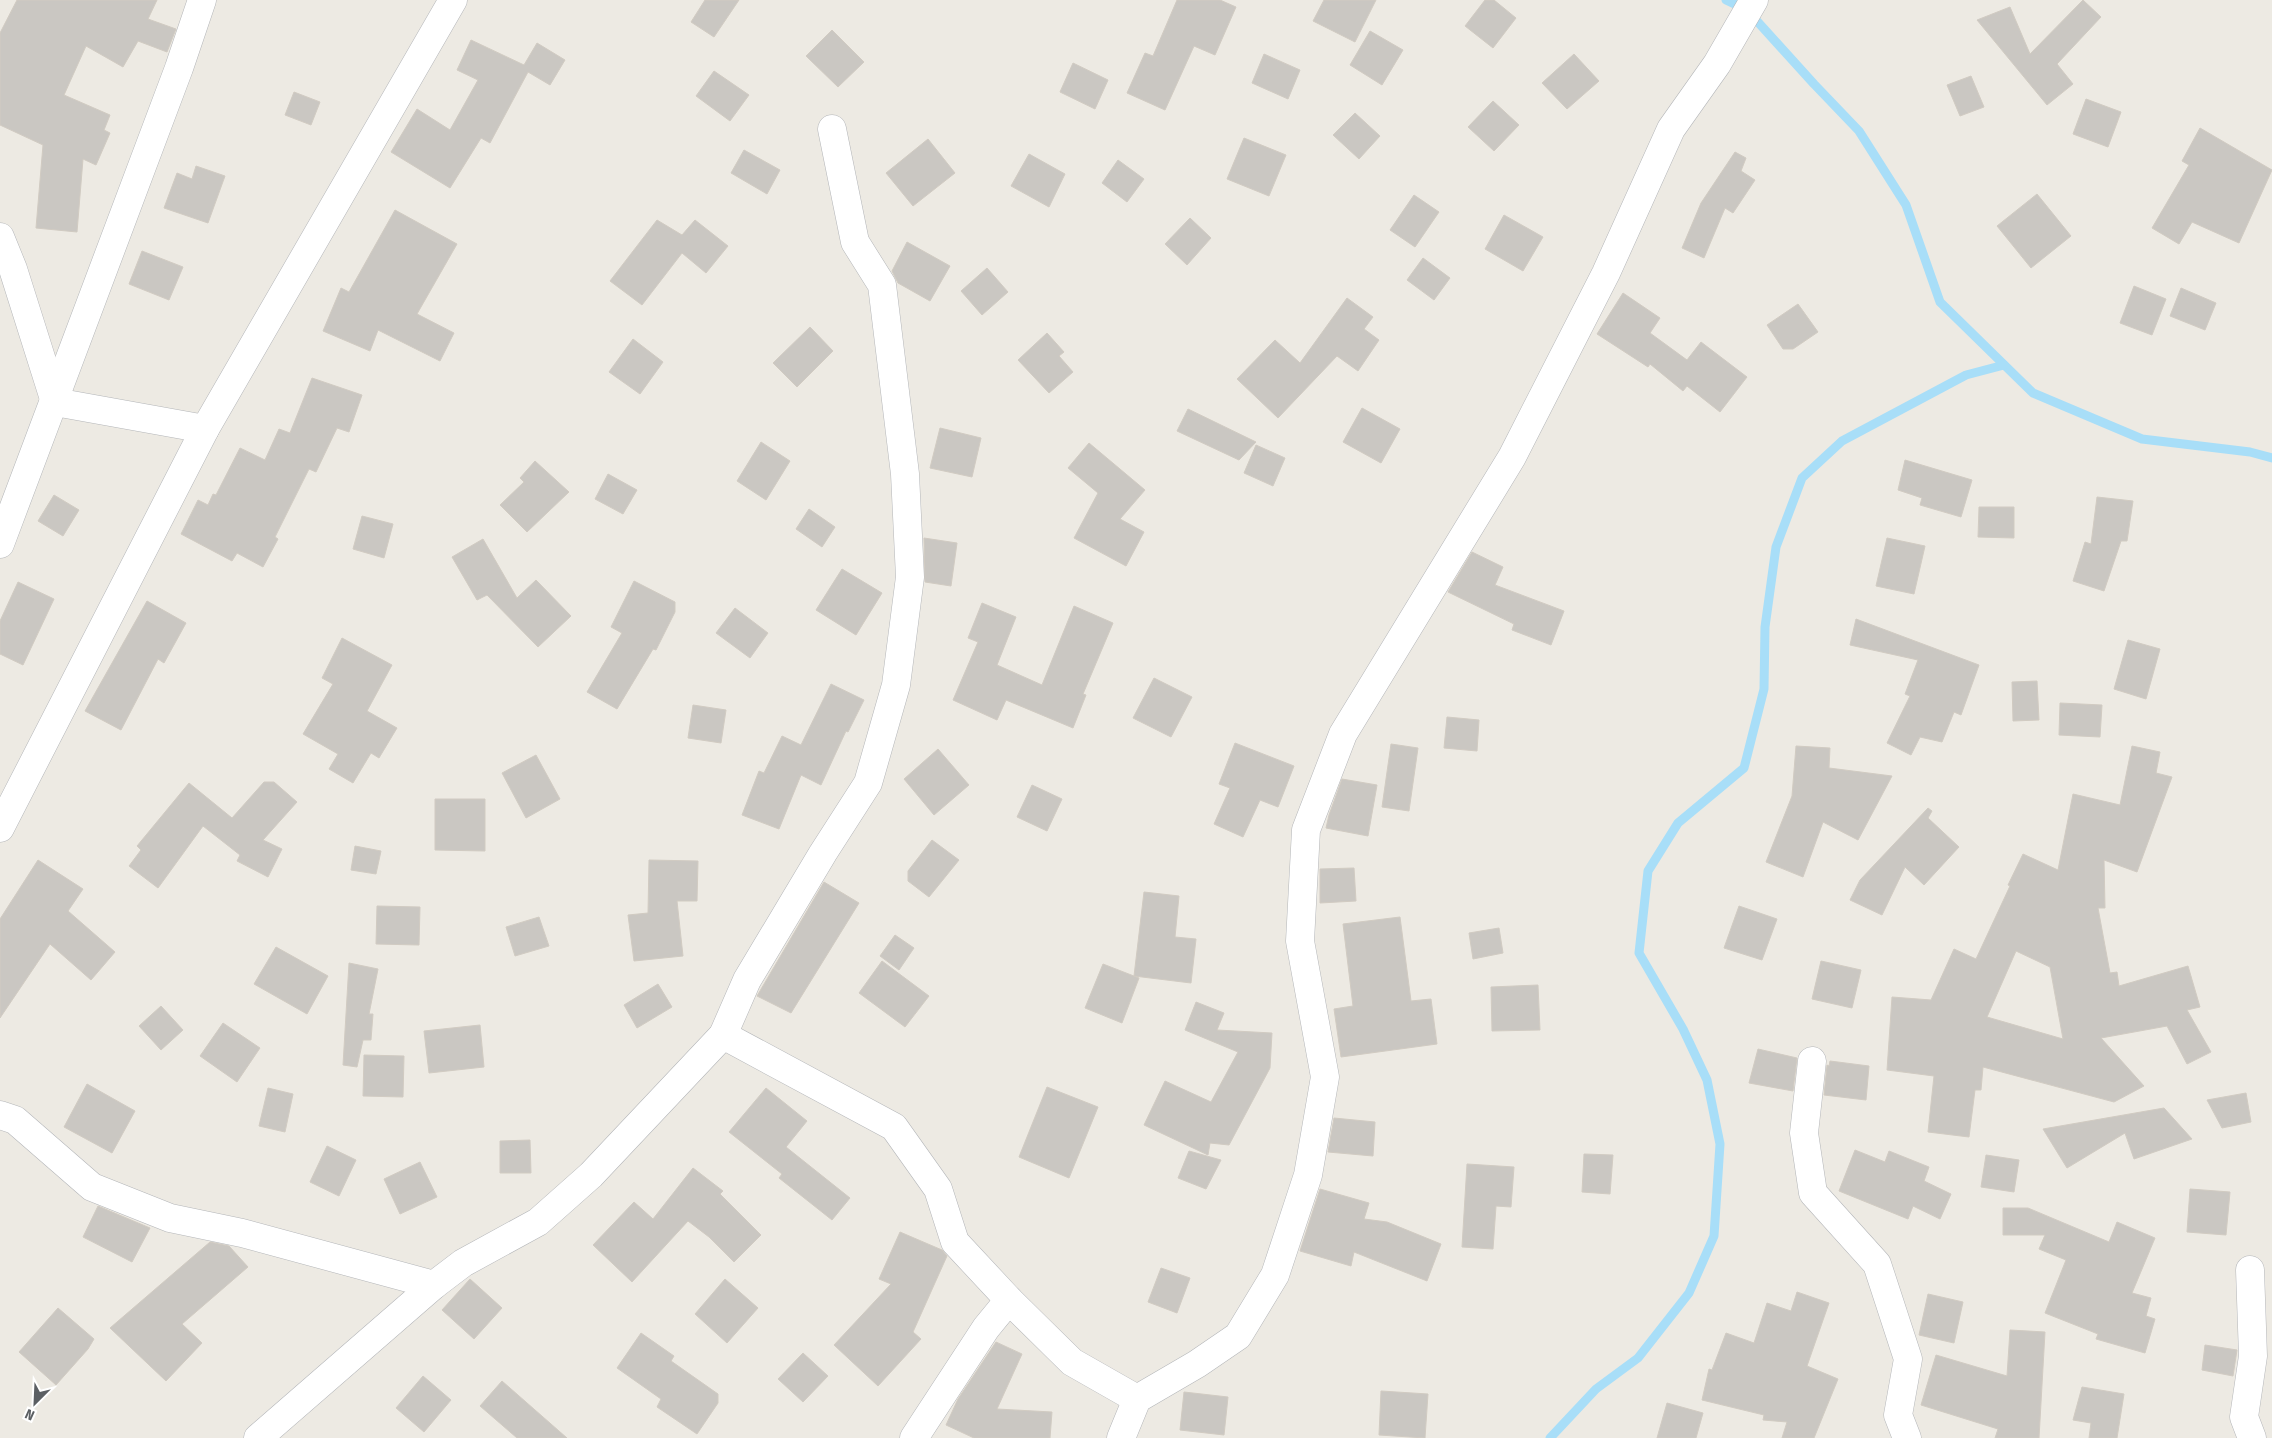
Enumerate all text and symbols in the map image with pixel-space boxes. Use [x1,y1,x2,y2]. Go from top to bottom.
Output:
north arrow [10,1378,60,1428]
text: N [23,1405,37,1424]

